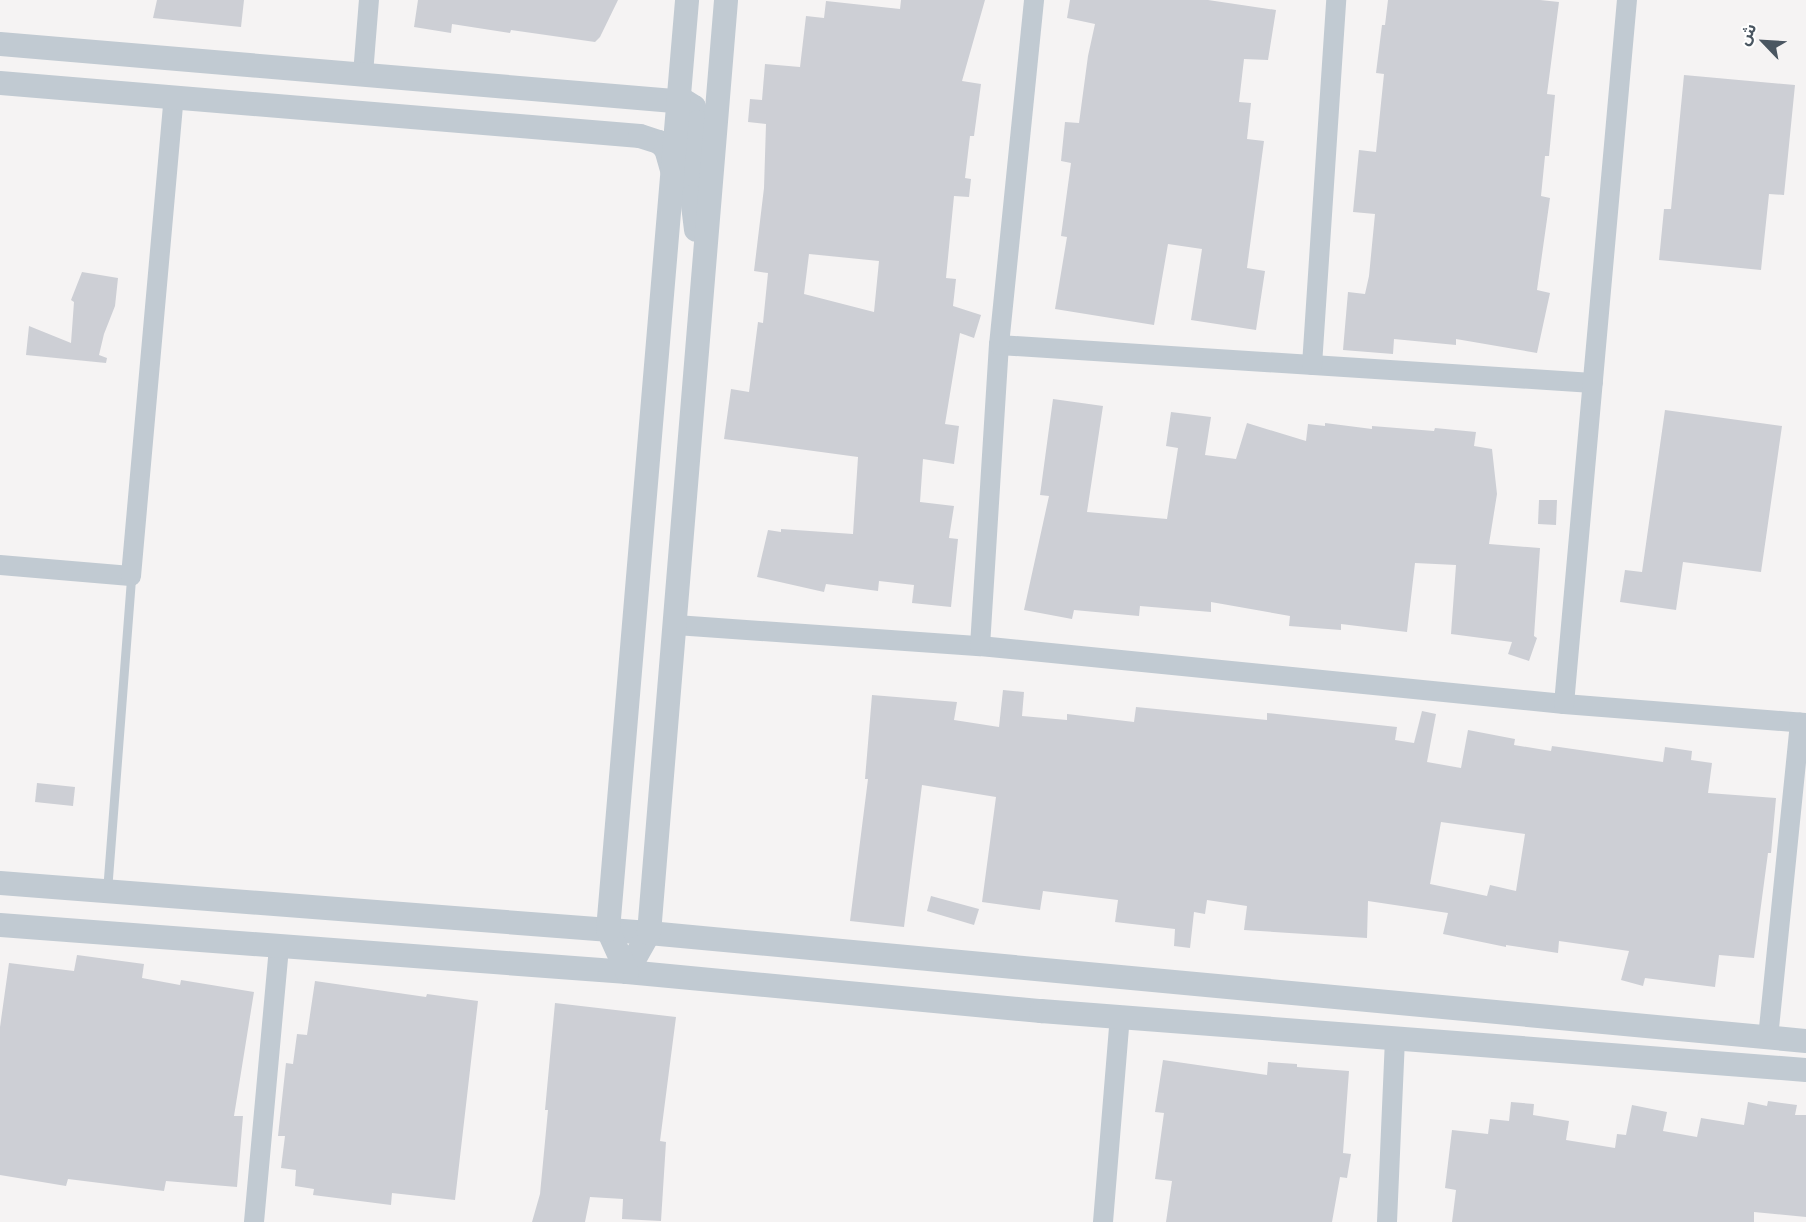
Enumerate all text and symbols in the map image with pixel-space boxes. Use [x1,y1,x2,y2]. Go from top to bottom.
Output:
north arrow [1734,12,1794,72]
text: ش [1733,20,1761,49]

